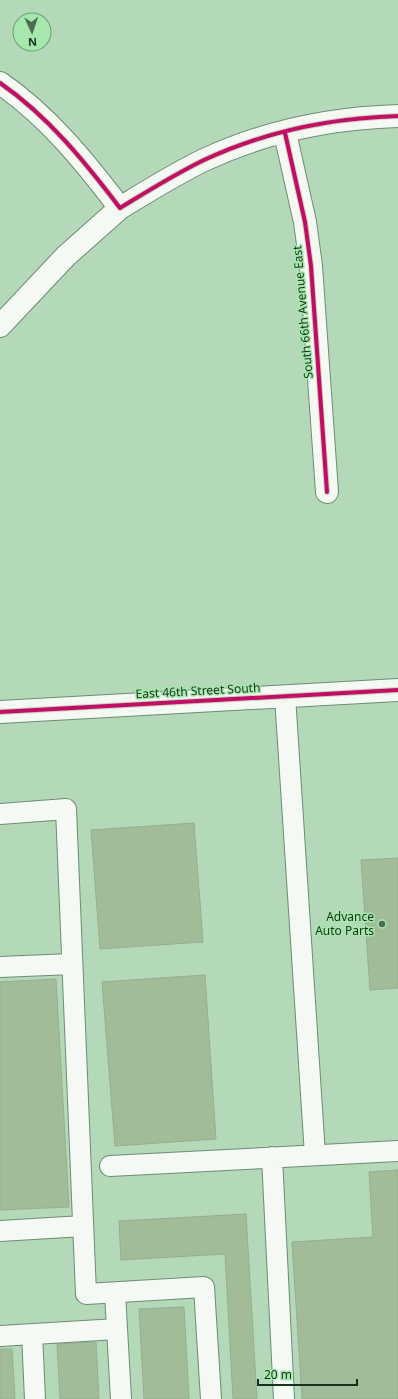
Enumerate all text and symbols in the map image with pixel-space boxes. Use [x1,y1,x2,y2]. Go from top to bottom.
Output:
north arrow [12,12,52,52]
text: N [28,35,37,50]
street label: South 66th Avenue East [288,244,317,379]
street label: East 46th Street South [135,679,261,702]
place label: Advance Auto Parts [315,908,374,939]
marker: Advance Auto Parts [377,919,387,929]
scale bar [258,1361,357,1387]
text: 20 m [264,1366,292,1383]

